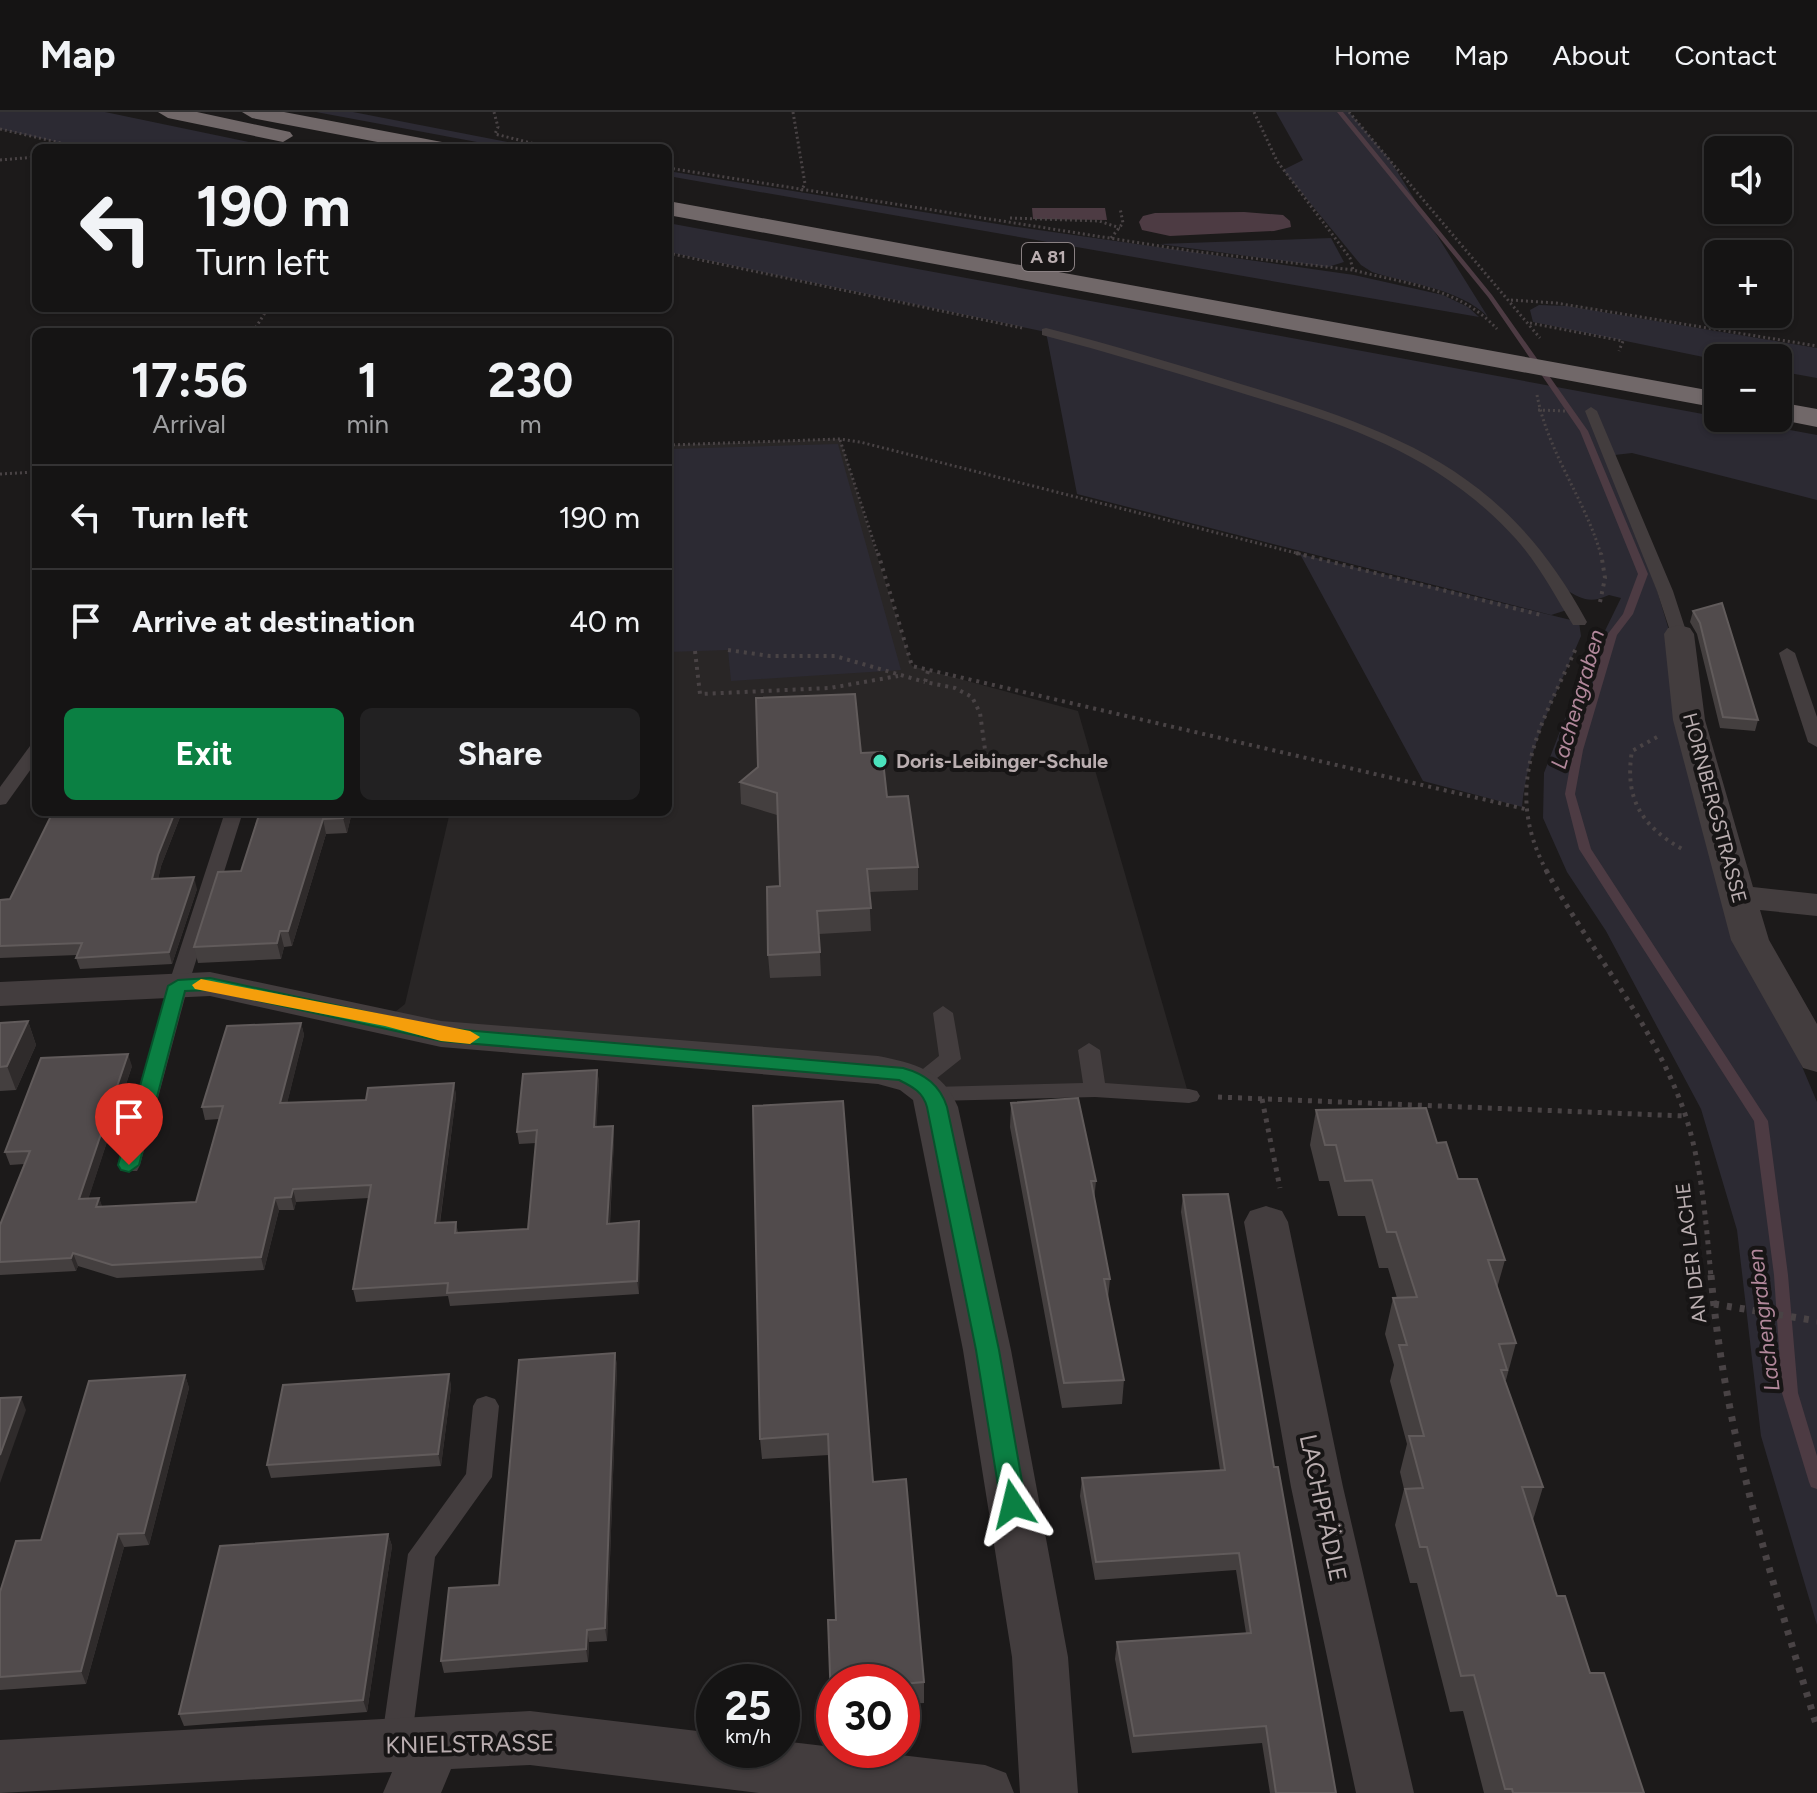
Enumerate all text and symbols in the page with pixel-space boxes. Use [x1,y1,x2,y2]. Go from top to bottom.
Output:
text: Map [40,32,116,78]
text: Home [1334,38,1410,72]
text: Map [1454,38,1509,72]
text: About [1553,38,1630,72]
text: Contact [1674,38,1777,72]
map controls [1704,136,1792,432]
button: sound [1704,136,1792,224]
text: 190 m [196,173,351,240]
icon: left [64,176,168,280]
button: + [1704,240,1792,328]
text: Turn left [196,241,330,284]
road number: A 81 [1022,243,1074,271]
button: − [1704,344,1792,432]
text: 17:56 [131,351,248,409]
text: 1 [358,351,378,409]
text: 230 [488,351,573,409]
text: Arrival [152,408,226,440]
text: min [346,408,389,440]
text: m [519,408,542,440]
icon: left [64,495,108,539]
text: Turn left [132,499,249,536]
text: 190 m [558,499,640,536]
icon: arrive [64,599,108,643]
text: Arrive at destination [132,603,415,640]
text: 40 m [569,603,640,640]
water label: Lachengraben [1545,626,1610,772]
button: Exit [64,708,344,800]
button: Share [360,708,640,800]
street label: HORNBERGSTRASSE [1678,710,1752,906]
place label: Doris-Leibinger-Schule [896,749,1108,773]
marker: Doris-Leibinger-Schule [871,752,889,770]
pin [95,1083,163,1165]
icon: arrive [107,1095,151,1139]
street label: AN DER LACHE [1670,1181,1712,1325]
water label: Lachengraben [1741,1247,1786,1393]
street label: LACHPFÄDLE [1294,1432,1353,1584]
position arrow [971,1462,1055,1546]
speed limit sign: 30 [816,1664,920,1768]
text: 25 [725,1682,771,1730]
text: km/h [725,1724,771,1748]
street label: KNIELSTRASSE [385,1728,555,1759]

